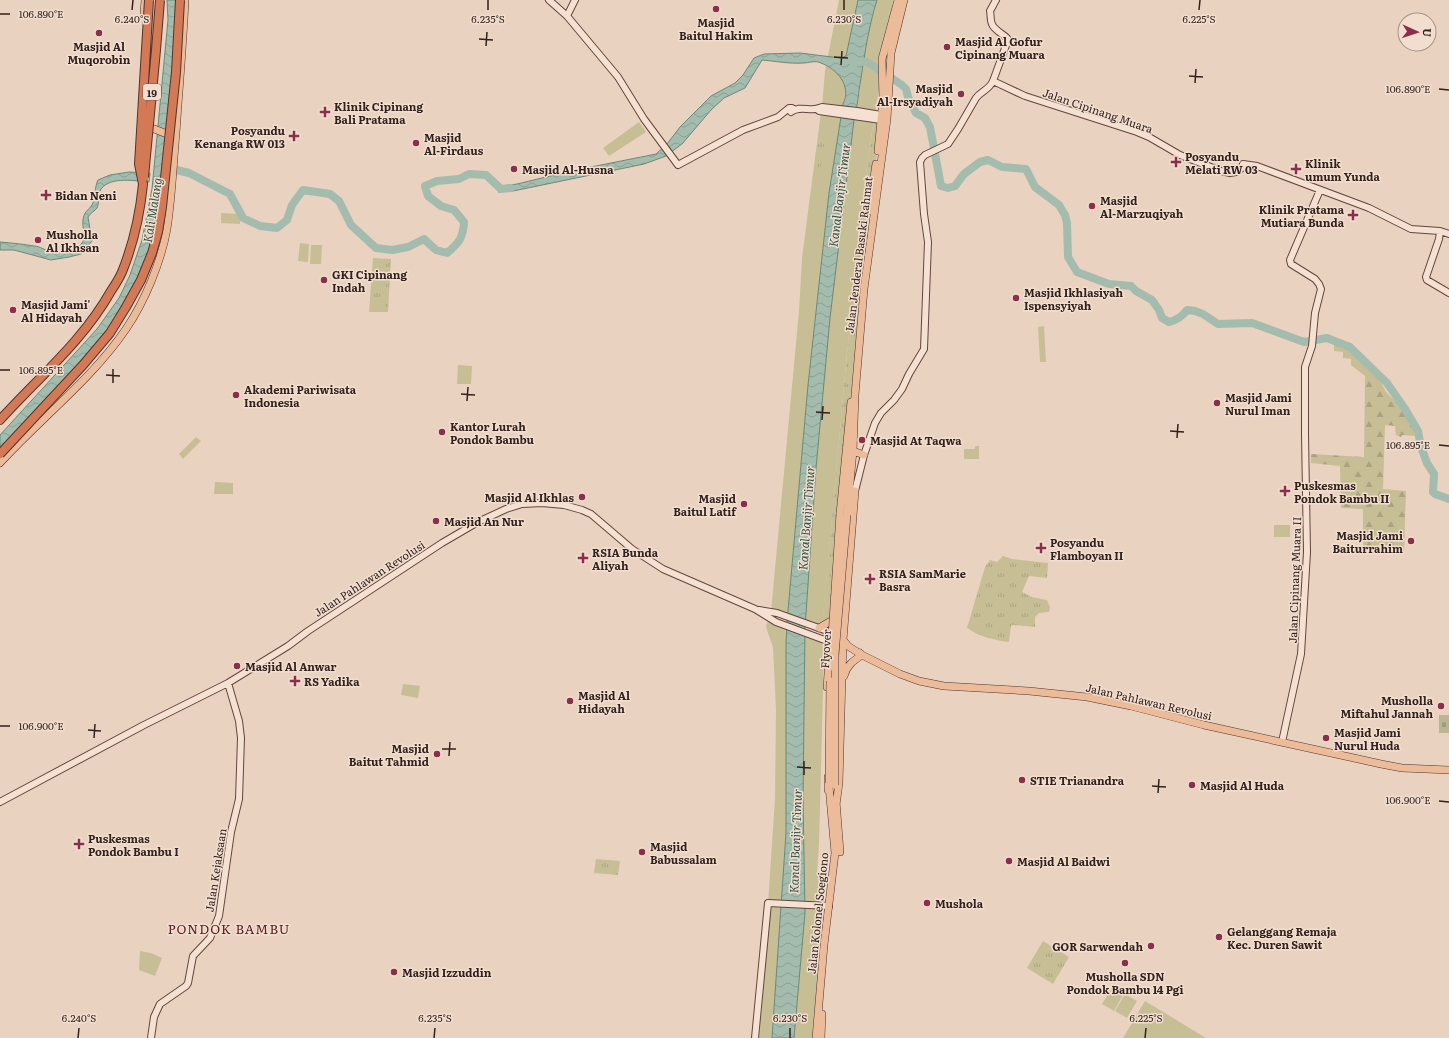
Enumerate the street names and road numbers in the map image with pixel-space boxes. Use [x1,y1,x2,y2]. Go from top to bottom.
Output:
road number: 19 [143,84,161,100]
street label: Jalan Cipinang Muara [1041,84,1155,136]
street label: Jalan Jenderal Basuki Rahmat [840,175,876,334]
street label: Jalan Cipinang Muara II [1284,516,1304,644]
street label: Jalan Pahlawan Revolusi [310,536,428,620]
street label: Flyover [816,628,834,669]
street label: Jalan Pahlawan Revolusi [1084,679,1214,723]
street label: Jalan Kejaksaan [201,827,229,913]
street label: Jalan Kolonel Soegiono [803,851,831,975]

